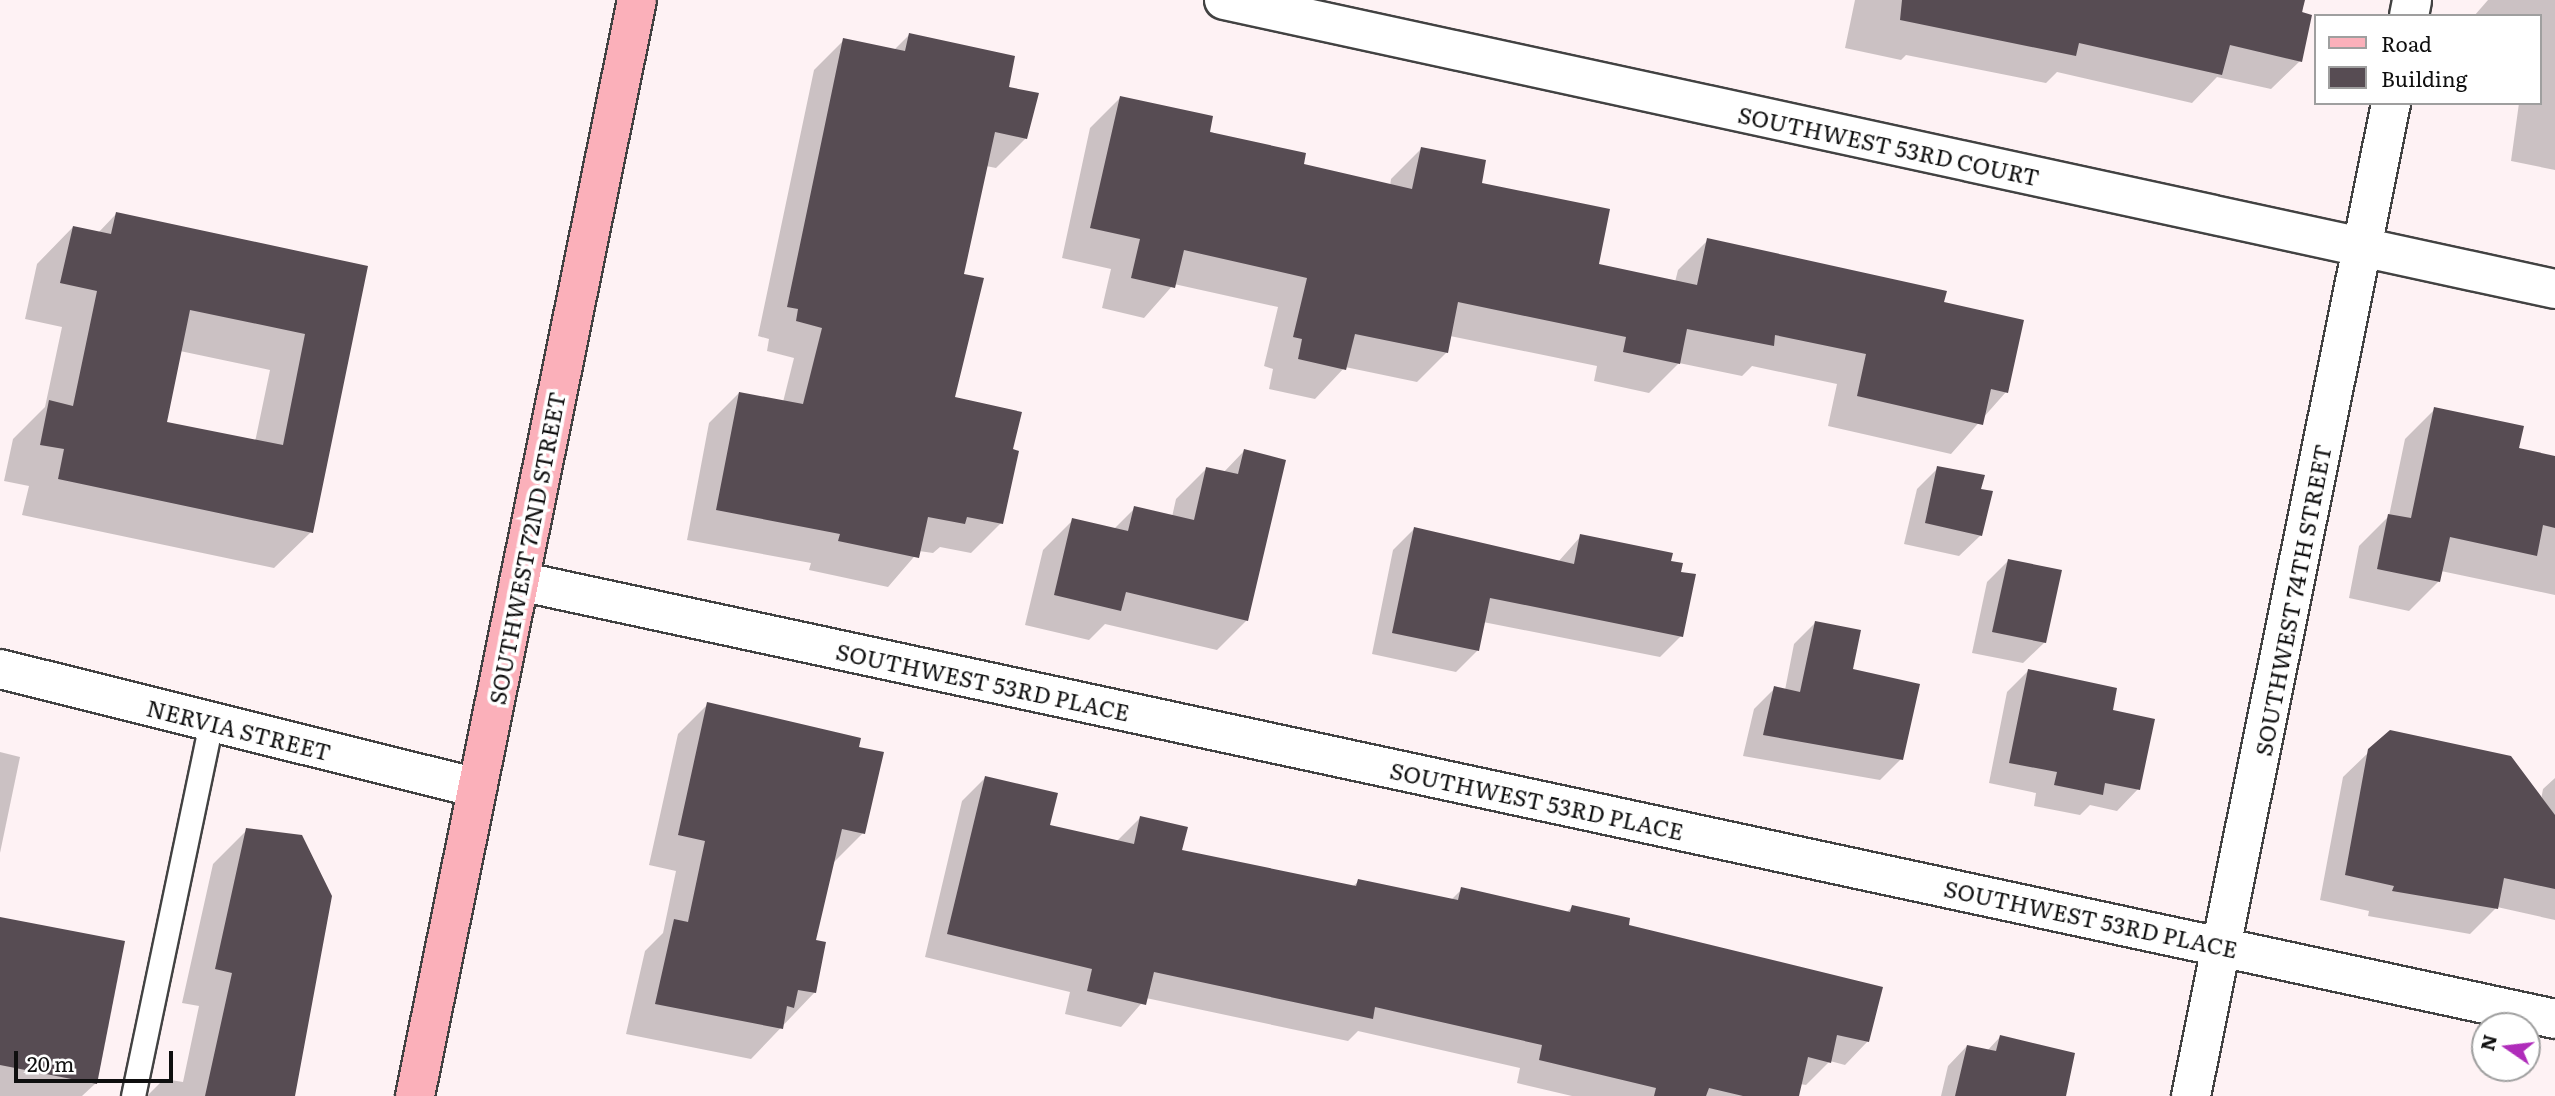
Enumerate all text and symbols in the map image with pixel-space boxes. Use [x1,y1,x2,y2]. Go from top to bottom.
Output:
legend [2314,14,2541,105]
text: Road [2381,27,2432,58]
text: Building [2381,62,2467,93]
street label: SOUTHWEST 53RD COURT [1736,100,2042,190]
street label: SOUTHWEST 72ND STREET [482,389,570,707]
street label: SOUTHWEST 74TH STREET [2248,442,2336,758]
street label: SOUTHWEST 53RD PLACE [834,636,1132,726]
street label: NERVIA STREET [144,693,334,765]
street label: SOUTHWEST 53RD PLACE [1388,755,1686,845]
street label: SOUTHWEST 53RD PLACE [1942,873,2240,963]
north arrow [2471,1012,2541,1082]
text: N [2472,1031,2503,1054]
scale bar [18,1036,177,1080]
text: 20 m [27,1047,74,1078]

